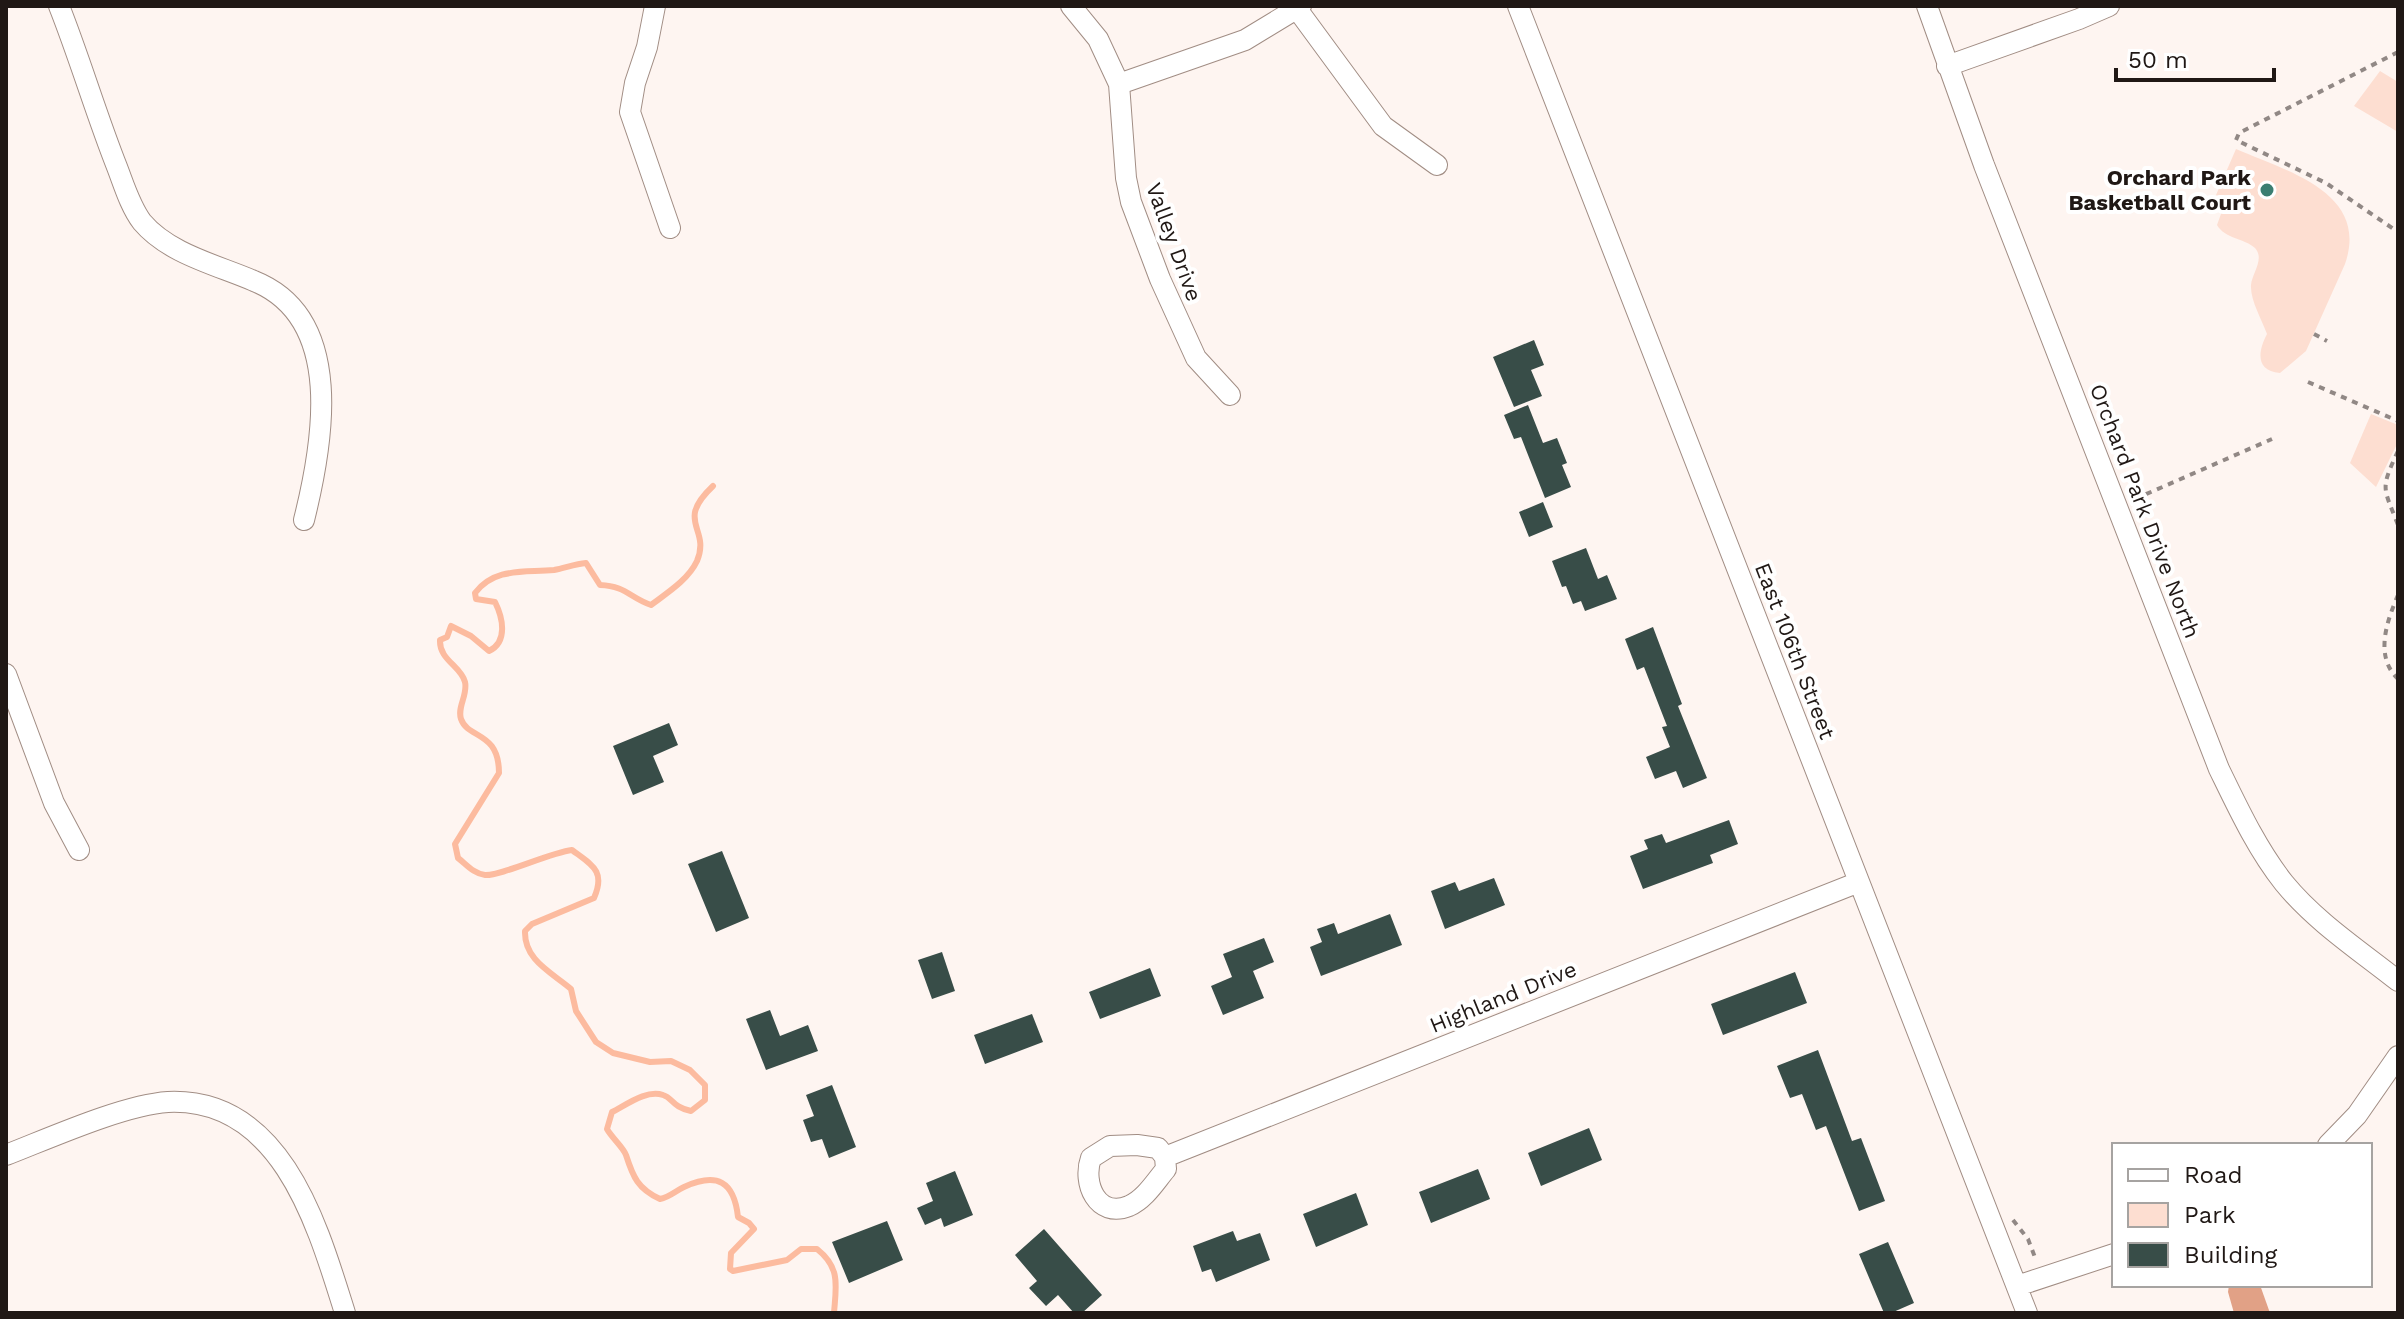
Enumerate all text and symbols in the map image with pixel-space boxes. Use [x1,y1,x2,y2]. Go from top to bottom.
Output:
scale bar [2116,32,2274,82]
text: 50 m [2128,46,2188,74]
place label: Orchard Park Basketball Court [2069,165,2251,215]
street label: Valley Drive [1141,179,1207,305]
marker: Orchard Park Basketball Court [2258,181,2276,199]
street label: Orchard Park Drive North [2085,380,2205,642]
street label: East 106th Street [1750,559,1840,743]
street label: Highland Drive [1426,956,1580,1038]
legend [2112,1143,2372,1287]
text: Road [2184,1161,2243,1189]
text: Park [2184,1201,2236,1229]
text: Building [2184,1241,2277,1269]

